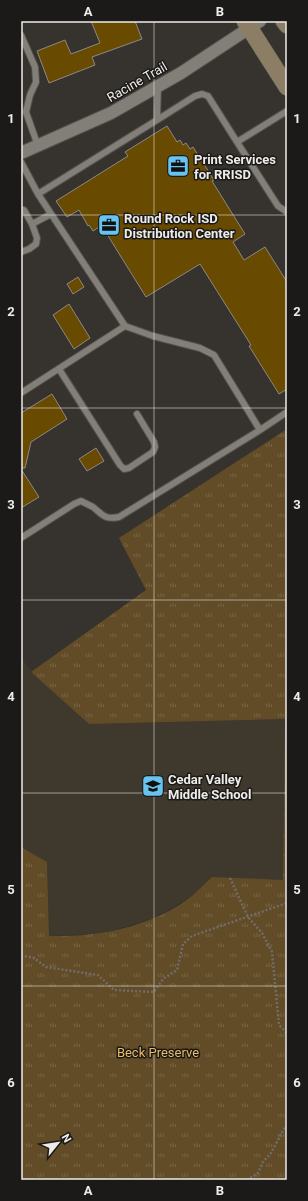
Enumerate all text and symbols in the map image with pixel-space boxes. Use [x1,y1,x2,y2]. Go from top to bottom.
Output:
text: A [84,4,93,19]
text: B [216,4,224,19]
street label: Racine Trail [104,59,170,105]
text: 1 [7,111,15,126]
text: 1 [293,111,301,126]
place label: Print Services for RRISD [194,152,276,182]
office icon: Print Services for RRISD [165,153,191,179]
place label: Round Rock ISD Distribution Center [124,211,235,241]
office icon: Round Rock ISD Distribution Center [96,212,122,238]
text: 2 [7,304,15,319]
text: 2 [293,304,301,319]
text: 3 [7,497,15,512]
text: 3 [293,497,301,512]
text: 4 [7,689,15,704]
text: 4 [293,689,301,704]
place label: Cedar Valley Middle School [168,772,251,802]
school or university icon: Cedar Valley Middle School [140,773,166,799]
text: 5 [7,882,15,897]
text: 5 [293,882,301,897]
park label: Beck Preserve [117,1045,199,1060]
text: 6 [7,1075,15,1090]
text: 6 [293,1075,301,1090]
north arrow [38,1123,78,1163]
text: N [59,1132,74,1145]
text: A [84,1183,93,1198]
text: B [216,1183,224,1198]

